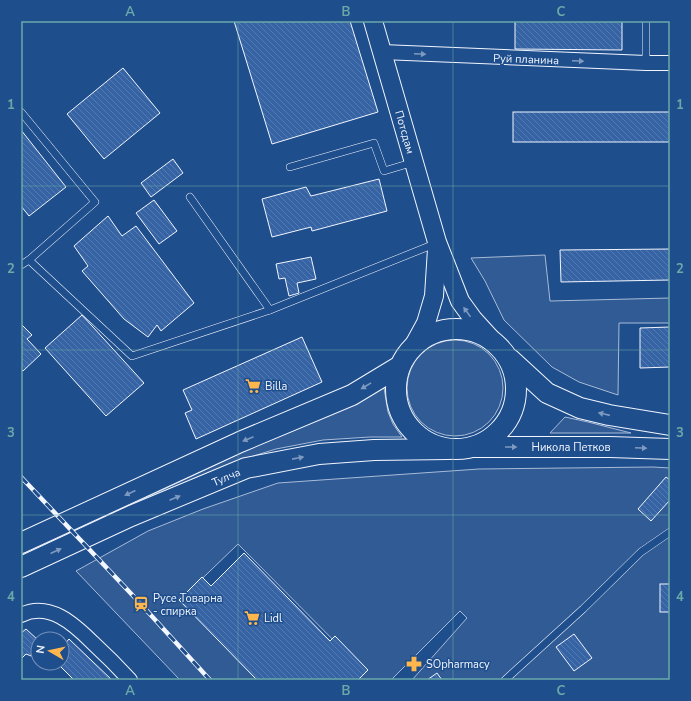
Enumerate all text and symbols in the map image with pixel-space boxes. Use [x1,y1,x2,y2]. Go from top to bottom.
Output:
text: A [125,3,135,21]
text: B [342,3,351,21]
text: C [557,3,566,21]
one-way arrow [414,51,426,58]
street label: Руй планина [493,51,559,68]
one-way arrow [572,57,584,64]
text: 1 [7,96,15,114]
text: 1 [676,96,684,114]
street label: Потсдам [391,109,418,156]
text: 2 [7,260,15,278]
text: 2 [676,260,684,278]
one-way arrow [463,306,471,317]
supermarket icon: Billa [244,377,262,395]
place label: Billa [265,379,287,394]
one-way arrow [361,383,372,390]
one-way arrow [598,411,610,417]
text: 3 [7,424,15,442]
text: 3 [676,424,684,442]
one-way arrow [242,436,253,442]
street label: Никола Петков [532,440,610,455]
one-way arrow [505,444,518,450]
one-way arrow [635,445,648,451]
one-way arrow [292,455,304,461]
street label: Тулча [210,465,243,490]
one-way arrow [124,490,135,496]
one-way arrow [170,495,181,501]
one-way arrow [51,548,62,554]
text: 4 [7,588,15,606]
text: 4 [676,588,684,606]
place label: Русе Товарна - спирка [153,591,223,619]
station icon: Русе Товарна - спирка [132,595,150,613]
supermarket icon: Lidl [243,609,261,627]
place label: Lidl [264,611,283,626]
north arrow [30,631,70,671]
text: N [33,644,49,655]
pharmacy icon: SOpharmacy [405,655,423,673]
place label: SOpharmacy [426,657,490,672]
text: A [125,682,135,700]
text: B [342,682,351,700]
text: C [557,682,566,700]

